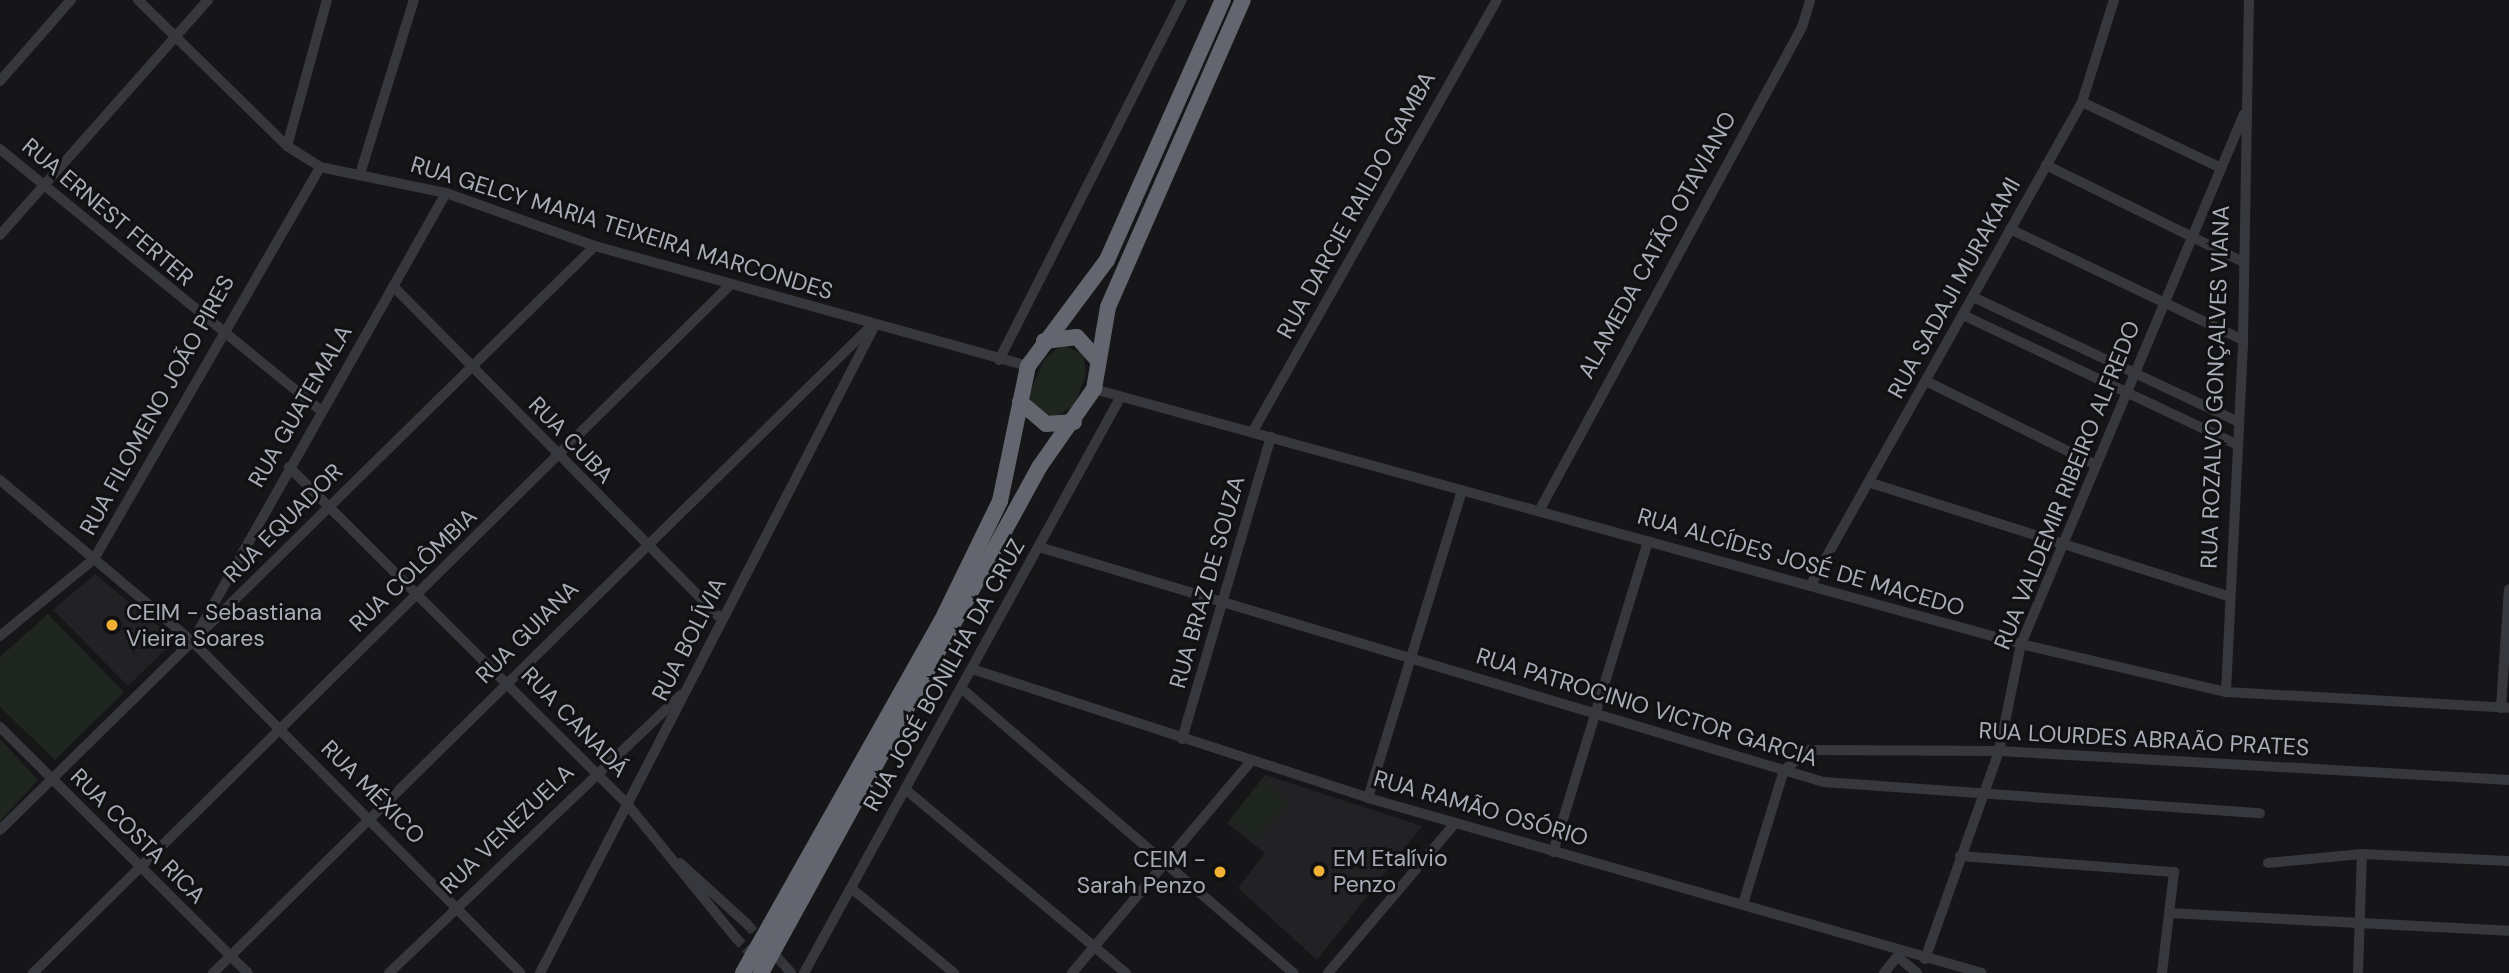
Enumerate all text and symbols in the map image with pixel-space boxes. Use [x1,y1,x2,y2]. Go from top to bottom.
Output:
street label: RUA DARCIE RAILDO GAMBA [1271,67,1441,343]
street label: ALAMEDA CATÃO OTAVIANO [1572,107,1742,383]
street label: RUA ERNEST FERTER [17,132,199,292]
street label: RUA GELCY MARIA TEIXEIRA MARCONDES [408,150,836,306]
street label: RUA SADAJI MURAKAMI [1882,173,2026,403]
street label: RUA ROZALVO GONÇALVES VIANA [2195,205,2235,569]
street label: RUA FILOMENO JOÃO PIRES [74,270,240,540]
street label: RUA VALDEMIR RIBEIRO ALFREDO [1988,317,2146,653]
street label: RUA GUATEMALA [242,320,358,492]
street label: RUA CUBA [523,391,619,489]
street label: RUA EQUADOR [218,458,348,588]
street label: RUA BRAZ DE SOUZA [1163,473,1251,691]
street label: RUA COLÔMBIA [344,502,482,638]
street label: RUA ALCÍDES JOSÉ DE MACEDO [1634,502,1968,622]
street label: RUA JOSÉ BONILHA DA CRUZ [857,534,1031,816]
street label: RUA BOLÍVIA [646,573,732,705]
street label: RUA GUIANA [470,575,584,689]
place label: CEIM - Sebastiana Vieira Soares [126,598,322,652]
marker: CEIM - Sebastiana Vieira Soares [104,617,120,633]
street label: RUA PATROCINIO VICTOR GARCIA [1473,642,1821,772]
street label: RUA CANADÁ [516,661,634,783]
street label: RUA LOURDES ABRAÃO PRATES [1978,717,2310,761]
street label: RUA MÉXICO [315,734,431,850]
street label: RUA VENEZUELA [435,758,579,900]
street label: RUA COSTA RICA [65,763,211,909]
street label: RUA RAMÃO OSÓRIO [1371,764,1591,852]
place label: EM Etalívio Penzo [1333,844,1448,898]
place label: CEIM - Sarah Penzo [1077,845,1206,899]
marker: EM Etalívio Penzo [1311,863,1327,879]
marker: CEIM - Sarah Penzo [1212,864,1228,880]

